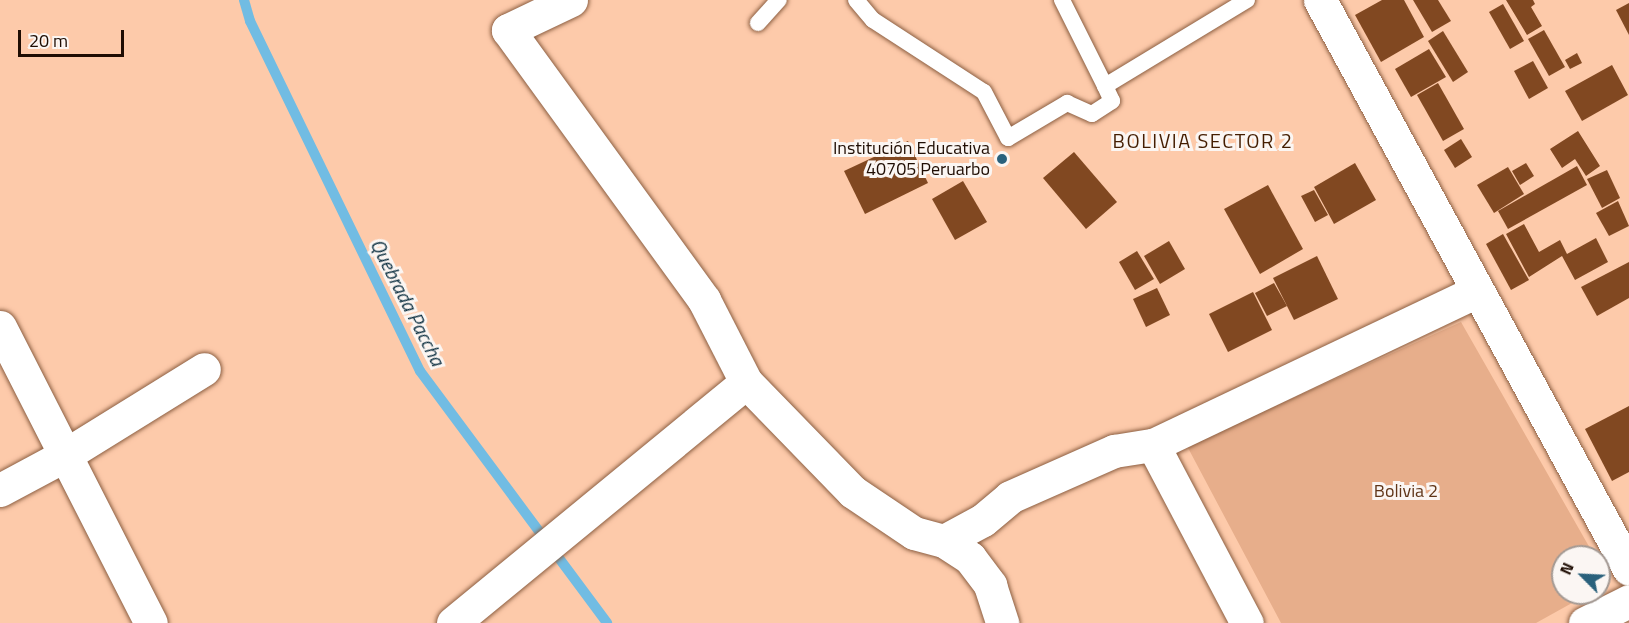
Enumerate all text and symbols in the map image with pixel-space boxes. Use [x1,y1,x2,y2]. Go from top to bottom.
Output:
scale bar [21,18,128,56]
text: 20 m [29,27,68,54]
district label: BOLIVIA SECTOR 2 [1113,128,1293,152]
place label: Institución Educativa 40705 Peruarbo [833,138,990,180]
marker: Institución Educativa 40705 Peruarbo [995,152,1009,166]
water label: Quebrada Paccha [366,235,450,369]
park label: Bolivia 2 [1374,480,1438,502]
north arrow [1551,545,1611,605]
text: N [1553,559,1580,578]

